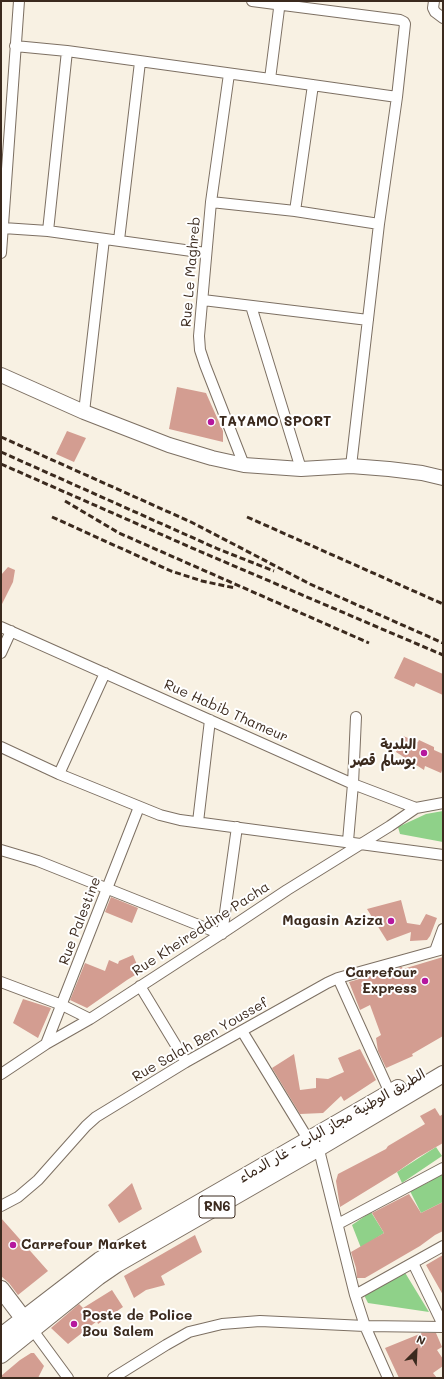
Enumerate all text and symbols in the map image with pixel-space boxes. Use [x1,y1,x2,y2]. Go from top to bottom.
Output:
street label: Rue Le Maghreb [178,216,204,328]
place label: TAYAMO SPORT [219,414,331,430]
marker: TAYAMO SPORT [206,417,216,427]
street label: Rue Habib Thameur [161,676,291,746]
place label: البلدية بوسالم قصر [351,737,416,770]
marker: البلدية بوسالم قصر [419,748,429,758]
street label: Rue Palestine [56,875,104,967]
street label: Rue Kheireddine Pacha [129,878,273,980]
place label: Magasin Aziza [282,913,383,929]
marker: Magasin Aziza [386,916,396,926]
place label: Carrefour Express [345,965,417,998]
marker: Carrefour Express [420,976,430,986]
street label: Rue Salah Ben Youssef [129,994,271,1086]
street label: الطريق الوطنية مجاز الباب - غار الدماء [236,1066,428,1186]
road number: RN6 [199,1196,235,1218]
place label: Carrefour Market [21,1237,147,1253]
marker: Carrefour Market [8,1240,18,1250]
place label: Poste de Police Bou Salem [82,1308,192,1340]
marker: Poste de Police Bou Salem [69,1319,79,1329]
north arrow [396,1331,436,1371]
text: N [414,1331,428,1348]

